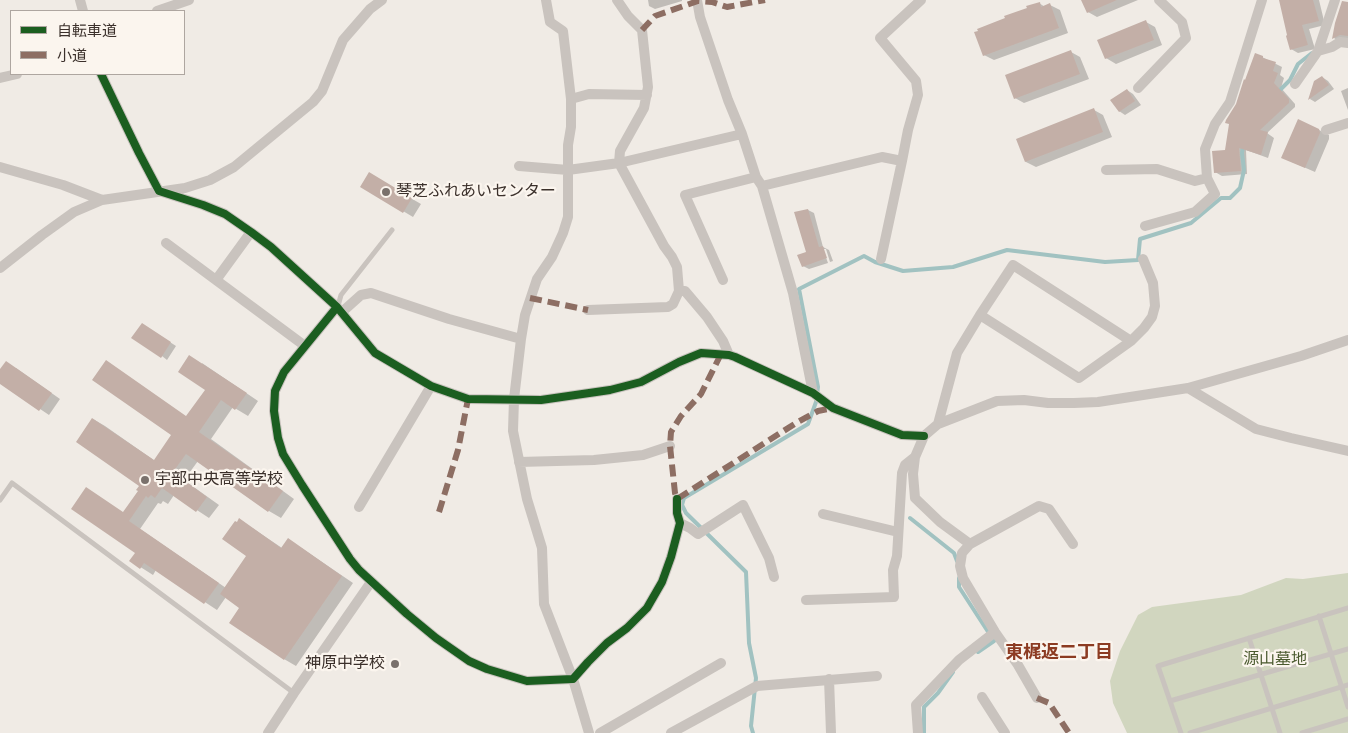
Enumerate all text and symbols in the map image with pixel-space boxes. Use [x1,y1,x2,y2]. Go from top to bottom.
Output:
legend [10,10,185,75]
text: 自転車道 [57,22,117,41]
text: 小道 [57,47,87,66]
place label: 琴芝ふれあいセンター [396,182,556,202]
marker: 琴芝ふれあいセンター [380,186,392,198]
place label: 宇部中央高等学校 [155,470,283,490]
marker: 宇部中央高等学校 [139,474,151,486]
district label: 東梶返二丁目 [1005,642,1113,664]
park label: 源山墓地 [1243,650,1307,670]
place label: 神原中学校 [305,654,385,674]
marker: 神原中学校 [389,658,401,670]

